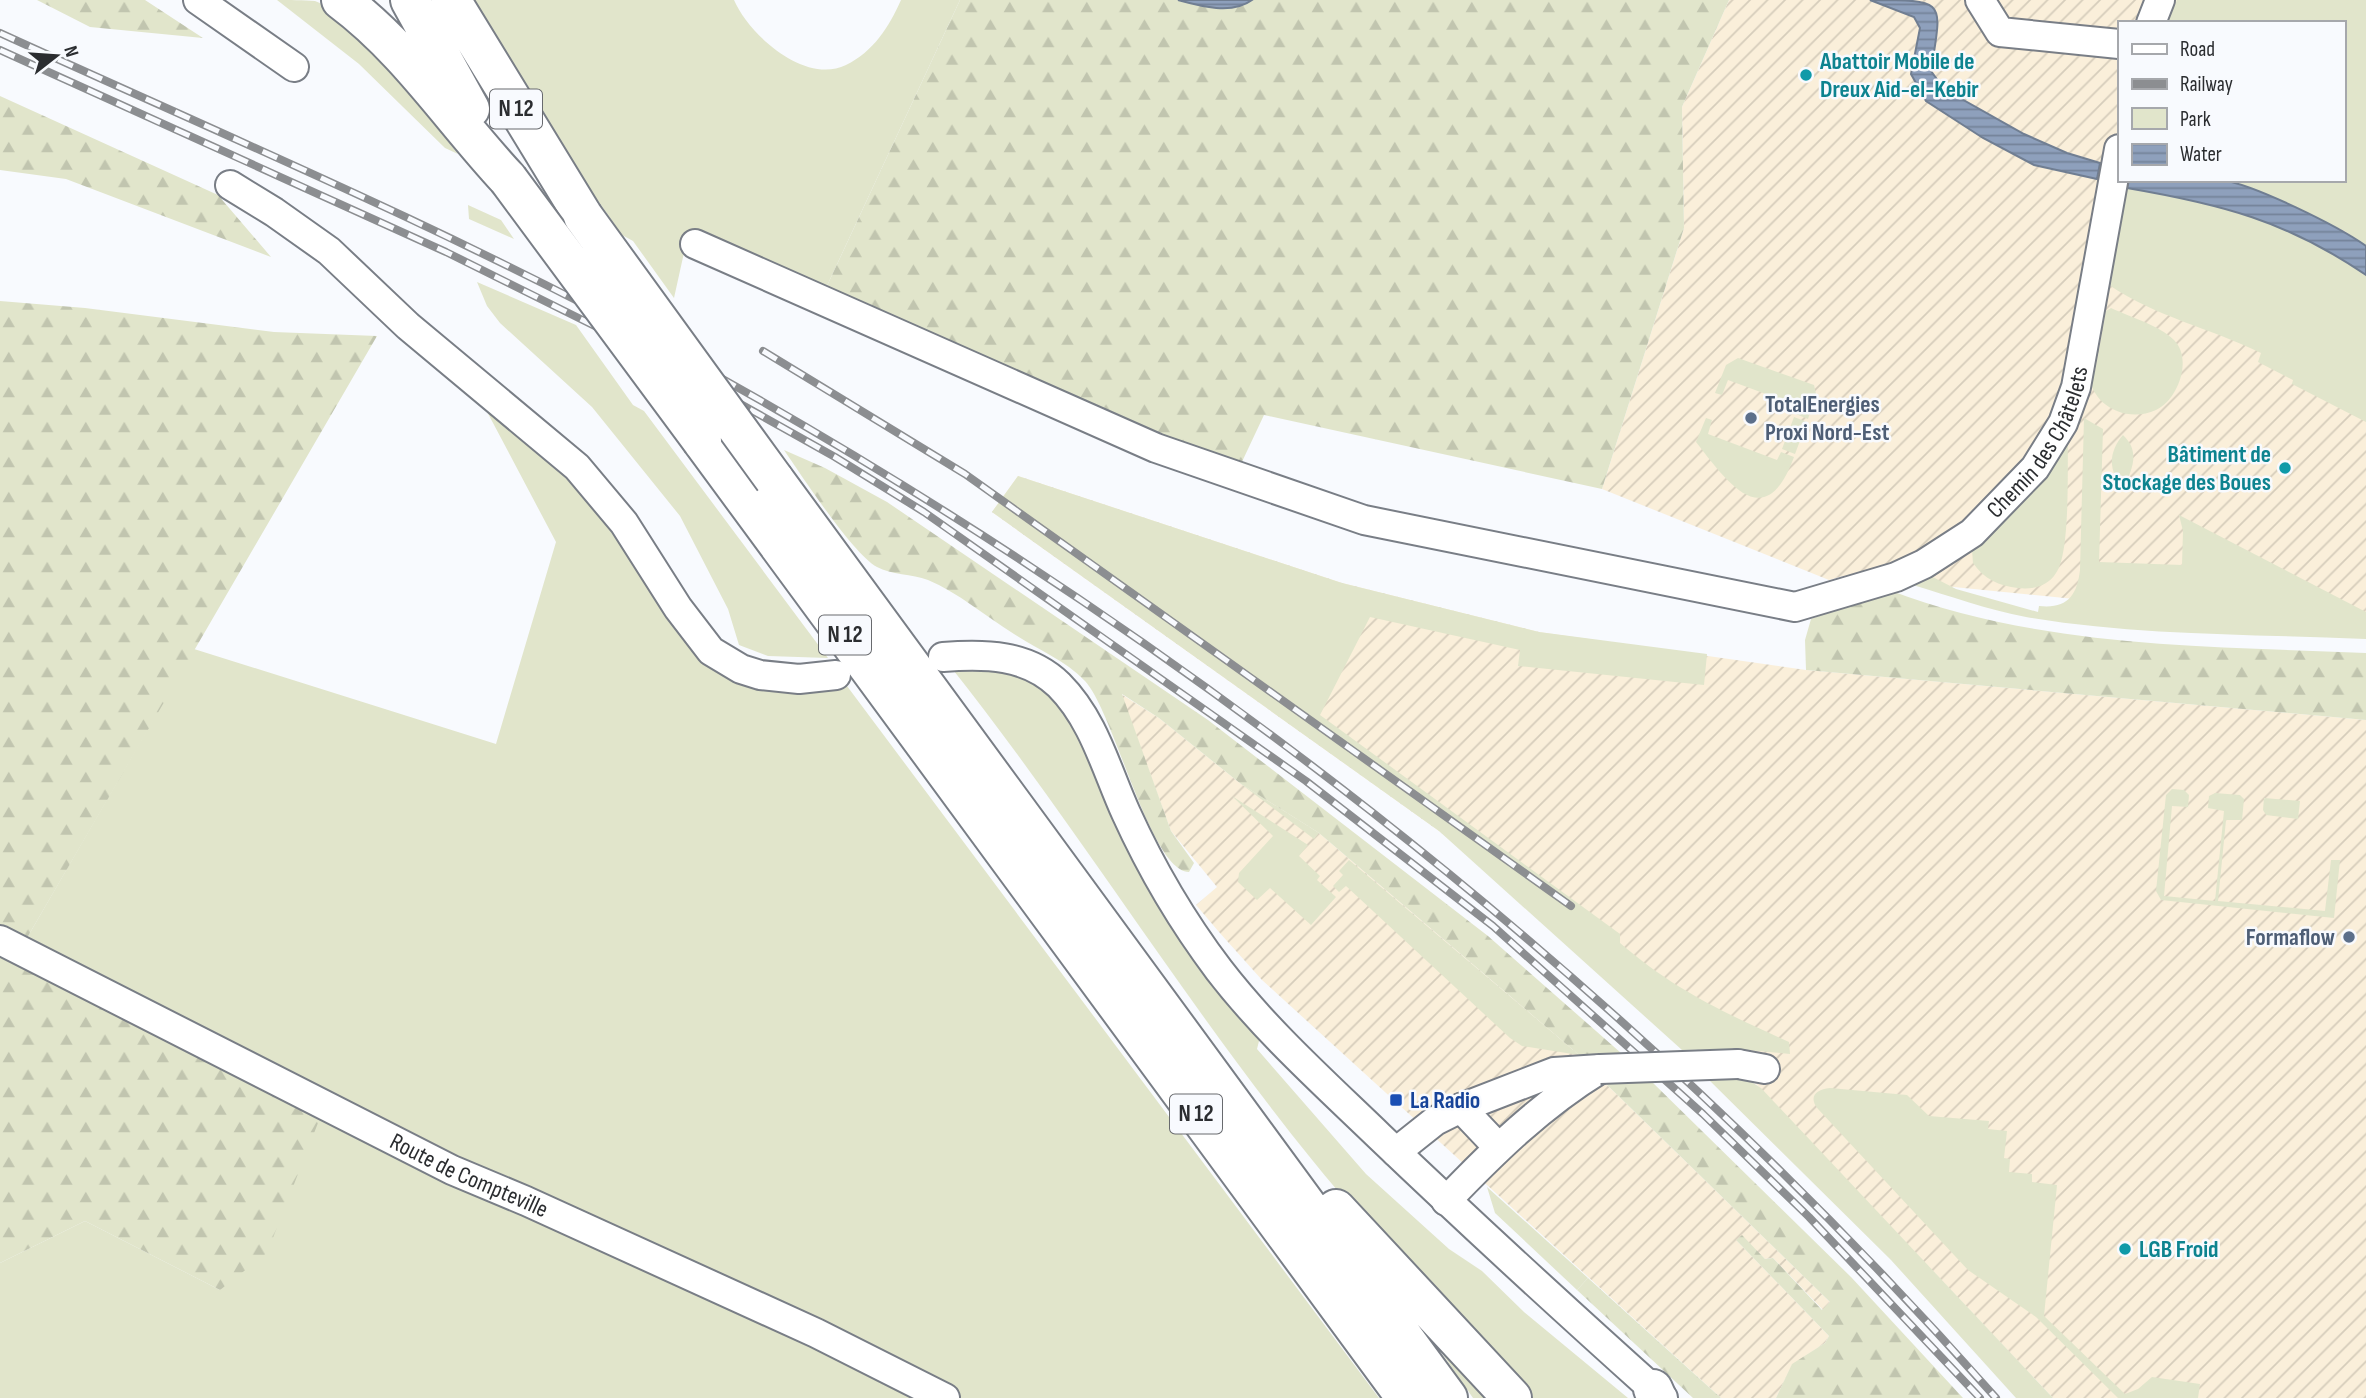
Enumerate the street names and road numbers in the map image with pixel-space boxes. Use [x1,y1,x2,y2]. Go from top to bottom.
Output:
road number: N 12 [490,90,542,128]
street label: Chemin des Châtelets [1980,364,2094,524]
road number: N 12 [819,615,871,654]
road number: N 12 [1170,1094,1222,1134]
street label: Route de Compteville [385,1126,553,1224]

